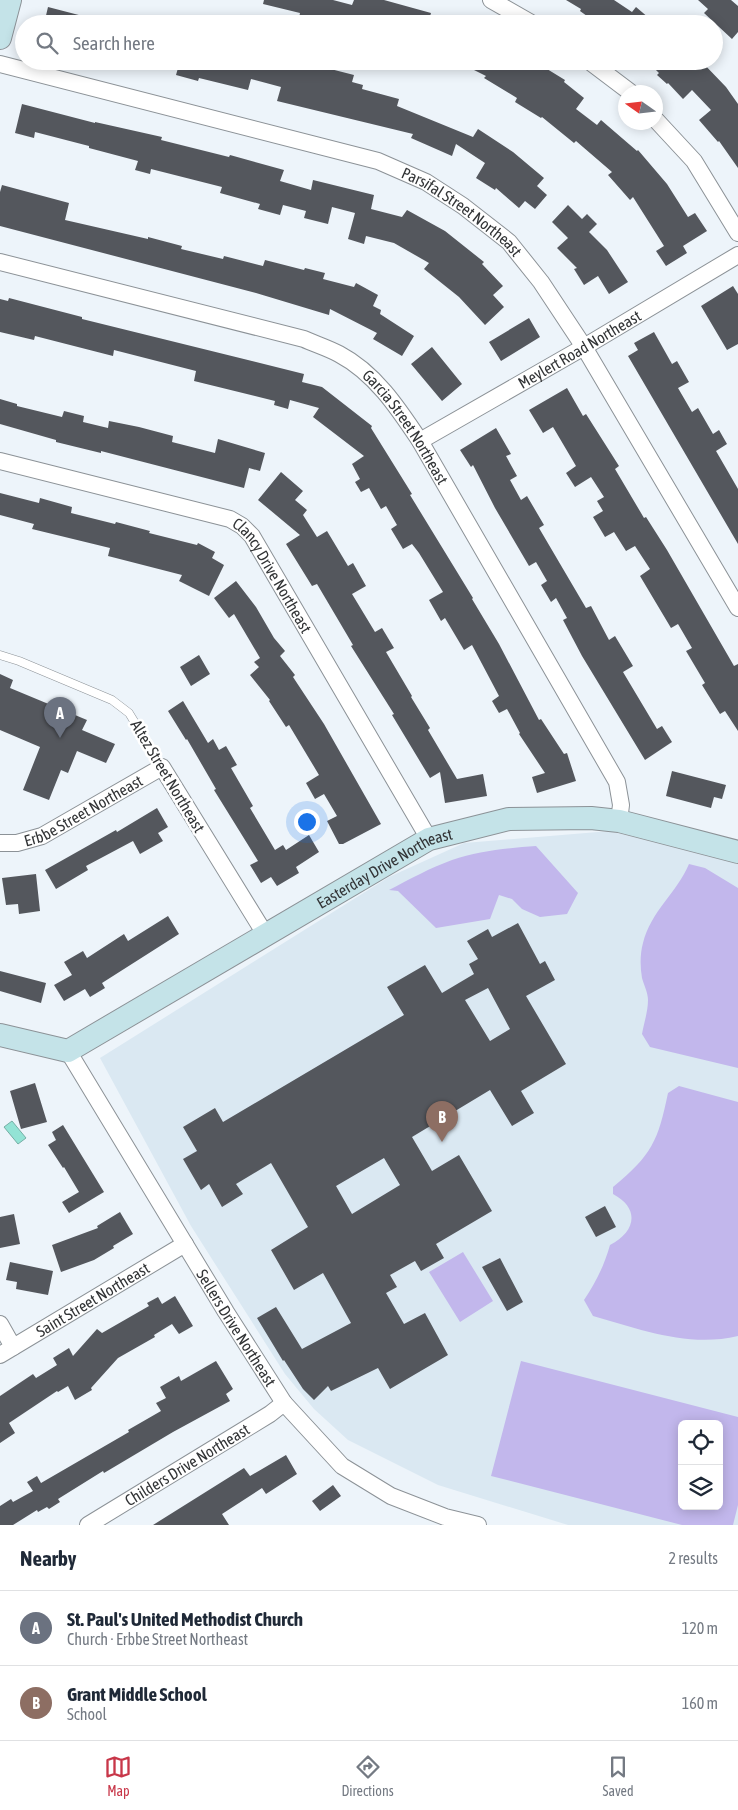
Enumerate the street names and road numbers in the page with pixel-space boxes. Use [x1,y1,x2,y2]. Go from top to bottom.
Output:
street label: Parsifal Street Northeast [399,164,526,260]
street label: Meylert Road Northeast [515,306,644,392]
street label: Garcia Street Northeast [359,366,452,488]
street label: Clancy Drive Northeast [230,514,316,636]
street label: Altez Street Northeast [127,717,209,836]
street label: Erbbe Street Northeast [22,771,146,850]
street label: Easterday Drive Northeast [313,824,455,912]
street label: Saint Street Northeast [33,1258,153,1340]
street label: Sellers Drive Northeast [193,1266,280,1390]
street label: Childers Drive Northeast [122,1420,253,1509]

